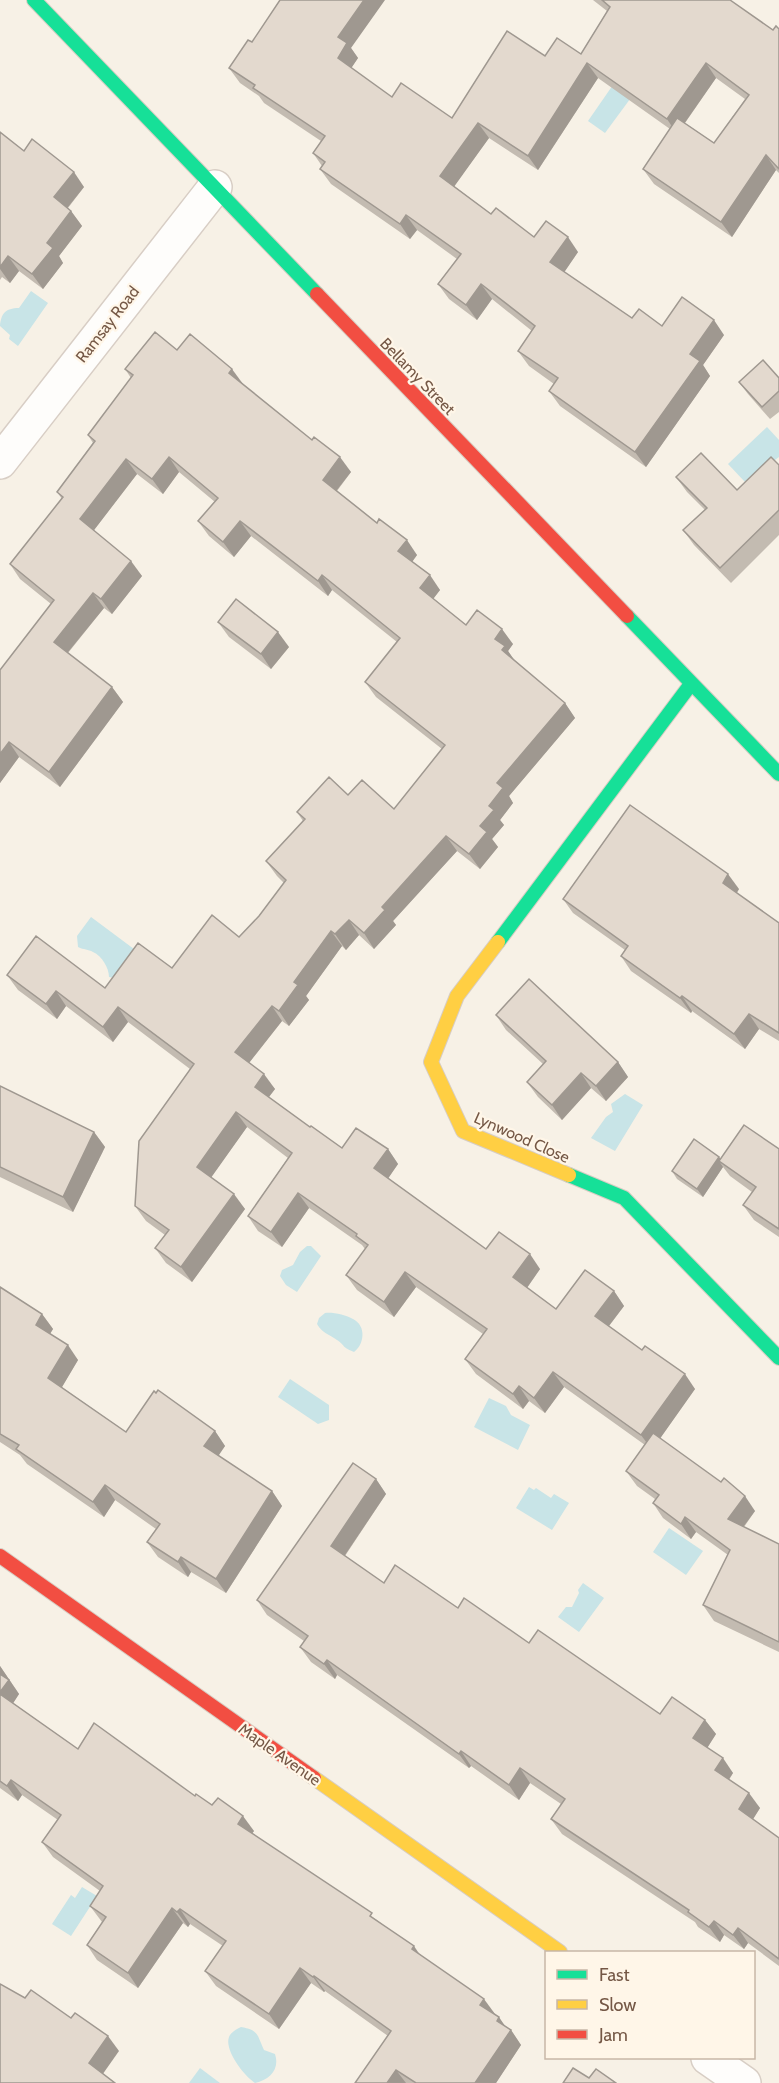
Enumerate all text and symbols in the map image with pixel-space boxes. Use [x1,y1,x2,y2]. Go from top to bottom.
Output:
street label: Ramsay Road [72,282,143,366]
street label: Bellamy Street [376,334,459,419]
street label: Lynwood Close [471,1108,572,1167]
street label: Maple Avenue [235,1719,324,1790]
legend [545,1951,755,2059]
text: Fast [599,1964,630,1986]
text: Slow [599,1994,636,2016]
text: Jam [598,2024,628,2046]

